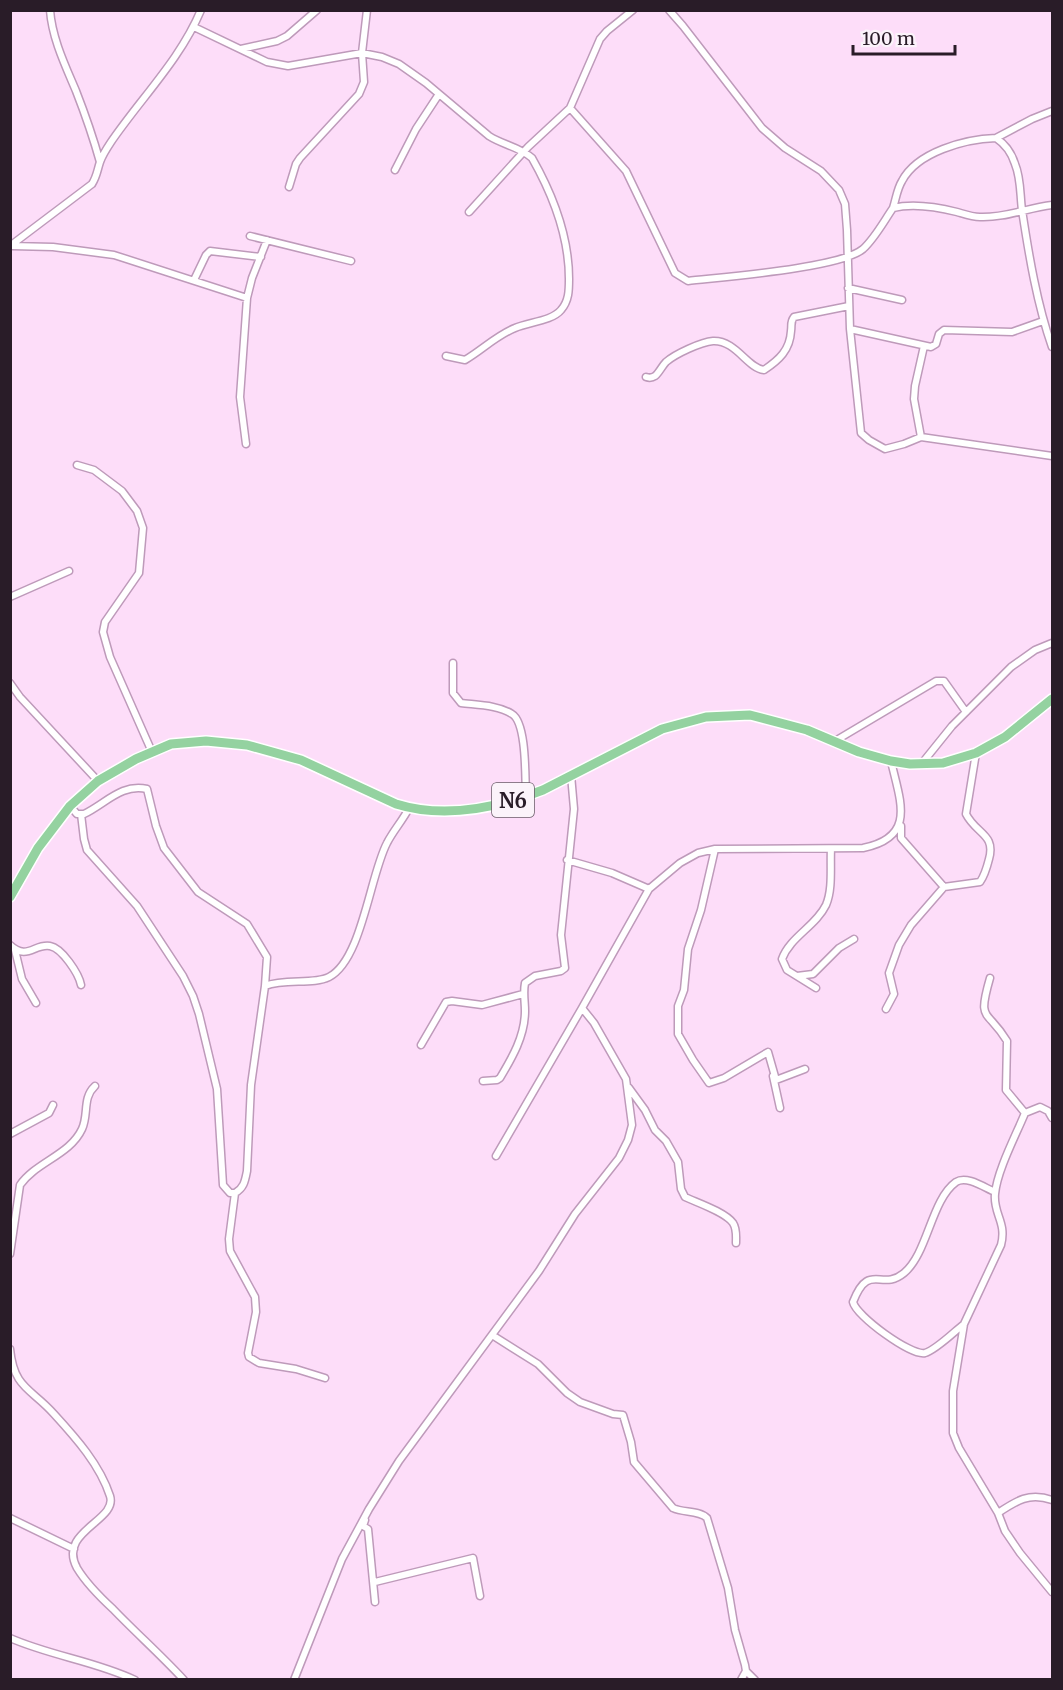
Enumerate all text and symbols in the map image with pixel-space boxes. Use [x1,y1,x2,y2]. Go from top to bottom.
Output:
scale bar [853,18,955,56]
text: 100 m [862,27,915,50]
road number: N6 [492,783,534,817]

